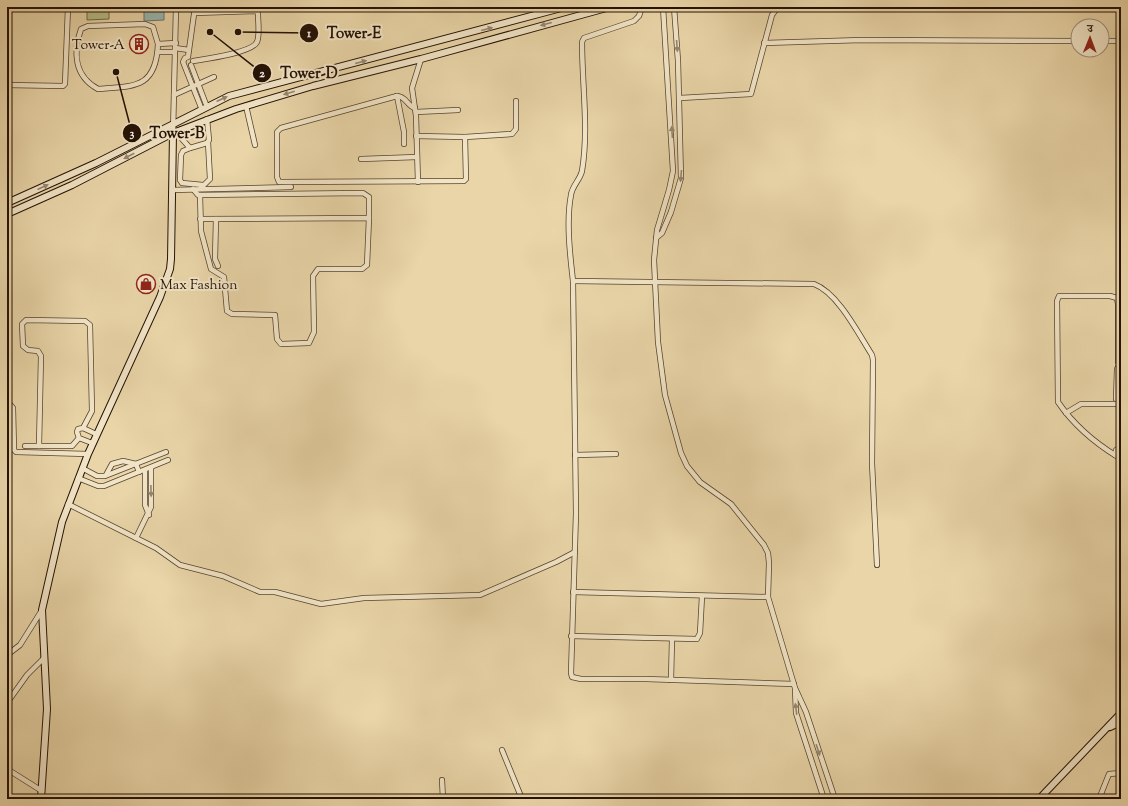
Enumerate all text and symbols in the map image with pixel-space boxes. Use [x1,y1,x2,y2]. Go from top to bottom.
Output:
north arrow [1070,18,1110,58]
callout: Tower-E [299,19,389,46]
one-way arrow [539,21,551,27]
text: उ [1086,21,1094,37]
text: Tower-E [327,24,382,45]
text: 1 [306,25,312,43]
one-way arrow [481,26,493,32]
building icon: Tower-A [128,33,150,55]
place label: Tower-A [72,36,126,56]
one-way arrow [674,40,681,52]
callout: Tower-D [252,59,346,86]
one-way arrow [355,59,367,65]
text: Tower-D [280,64,338,85]
text: 2 [259,65,265,83]
one-way arrow [282,90,294,96]
one-way arrow [217,96,228,102]
callout: Tower-B [122,120,213,147]
text: Tower-B [150,124,205,145]
text: 3 [130,125,135,143]
one-way arrow [668,126,675,138]
one-way arrow [123,152,135,159]
one-way arrow [678,170,684,182]
one-way arrow [37,184,48,190]
shop icon: Max Fashion [135,273,157,295]
place label: Max Fashion [160,276,238,296]
one-way arrow [148,485,154,498]
one-way arrow [792,703,799,715]
one-way arrow [815,745,821,757]

